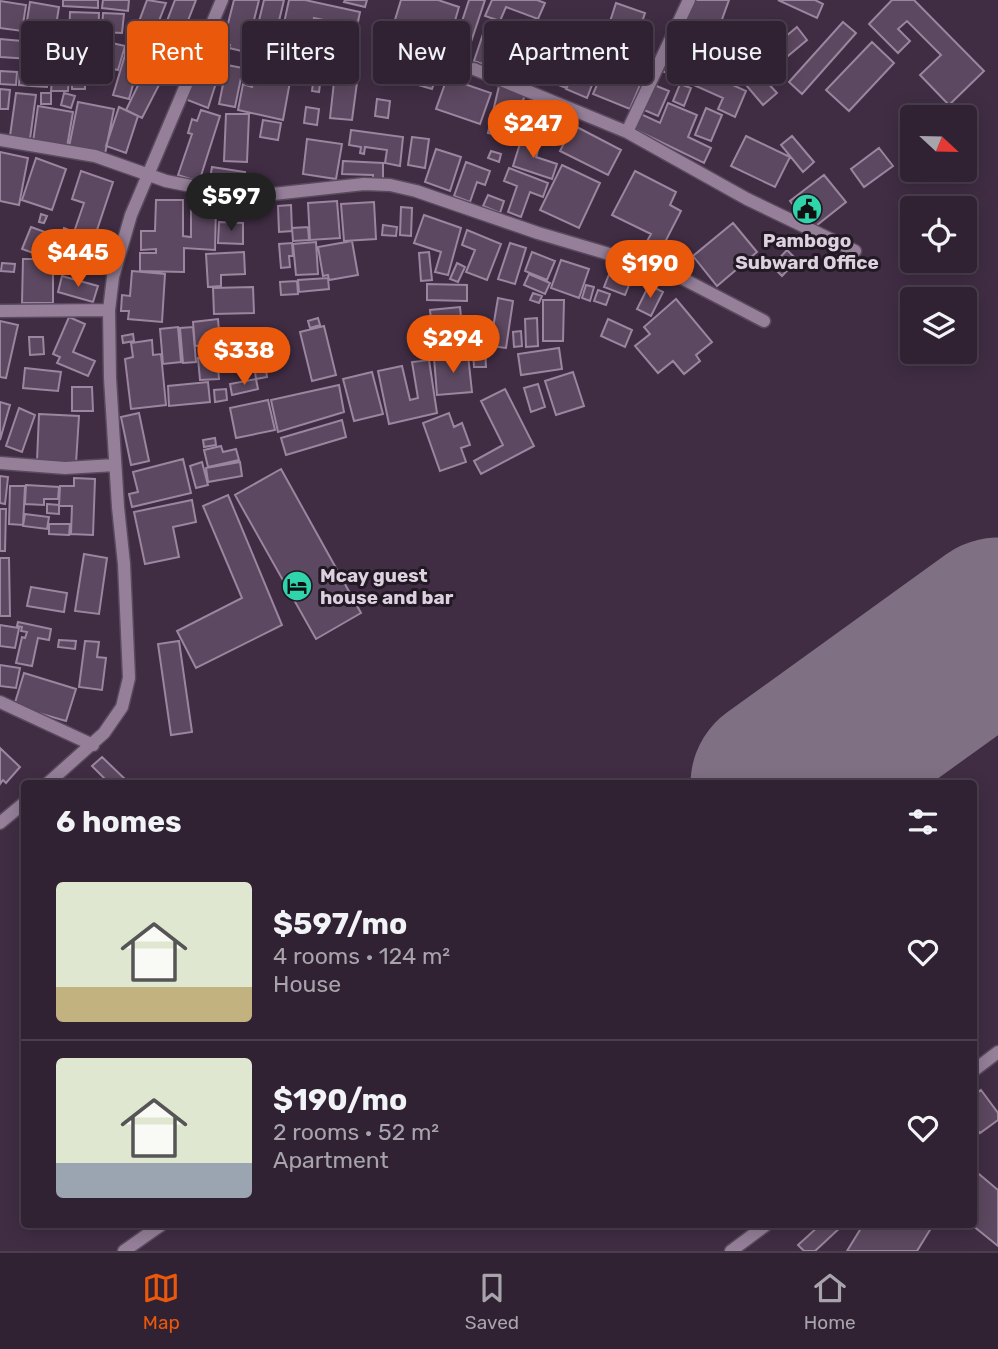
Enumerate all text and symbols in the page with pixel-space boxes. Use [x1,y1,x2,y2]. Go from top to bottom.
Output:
chip: Buy [21,21,113,84]
chip: Rent [127,21,228,84]
chip: Filters [242,21,359,84]
chip: New [373,21,470,84]
chip: Apartment [484,21,653,84]
chip: House [667,21,786,84]
pin: $247 [492,100,574,160]
north arrow [900,105,976,182]
map controls [900,105,977,364]
text: $247 [504,109,562,137]
pin: $597 [190,174,272,233]
text: $597 [202,182,260,210]
public building icon: Pambogo Subward Office [790,192,824,226]
button: locate [900,196,977,273]
place label: Pambogo Subward Office [735,229,879,274]
pin: $445 [37,230,119,289]
text: $445 [47,238,109,266]
pin: $190 [609,240,691,300]
text: $190 [621,249,679,277]
button: layers [900,287,977,364]
pin: $294 [412,316,494,375]
text: $294 [423,324,483,352]
pin: $338 [203,328,285,387]
text: $338 [213,336,275,364]
place label: Mcay guest house and bar [320,564,454,609]
hotel icon: Mcay guest house and bar [280,569,314,603]
icon: filters [904,803,942,841]
text: 6 homes [56,804,182,840]
text: $597/mo [273,906,407,942]
icon: home [112,910,196,994]
icon: heart [904,933,942,971]
text: 4 rooms · 124 m² [273,942,450,970]
text: House [273,970,341,998]
text: $190/mo [273,1082,407,1118]
icon: home [112,1086,196,1170]
icon: heart [904,1109,942,1147]
text: 2 rooms · 52 m² [273,1118,439,1146]
text: Apartment [273,1146,389,1174]
tab: Map [142,1269,180,1334]
tab: Saved [465,1269,519,1334]
tab: Home [804,1269,856,1334]

